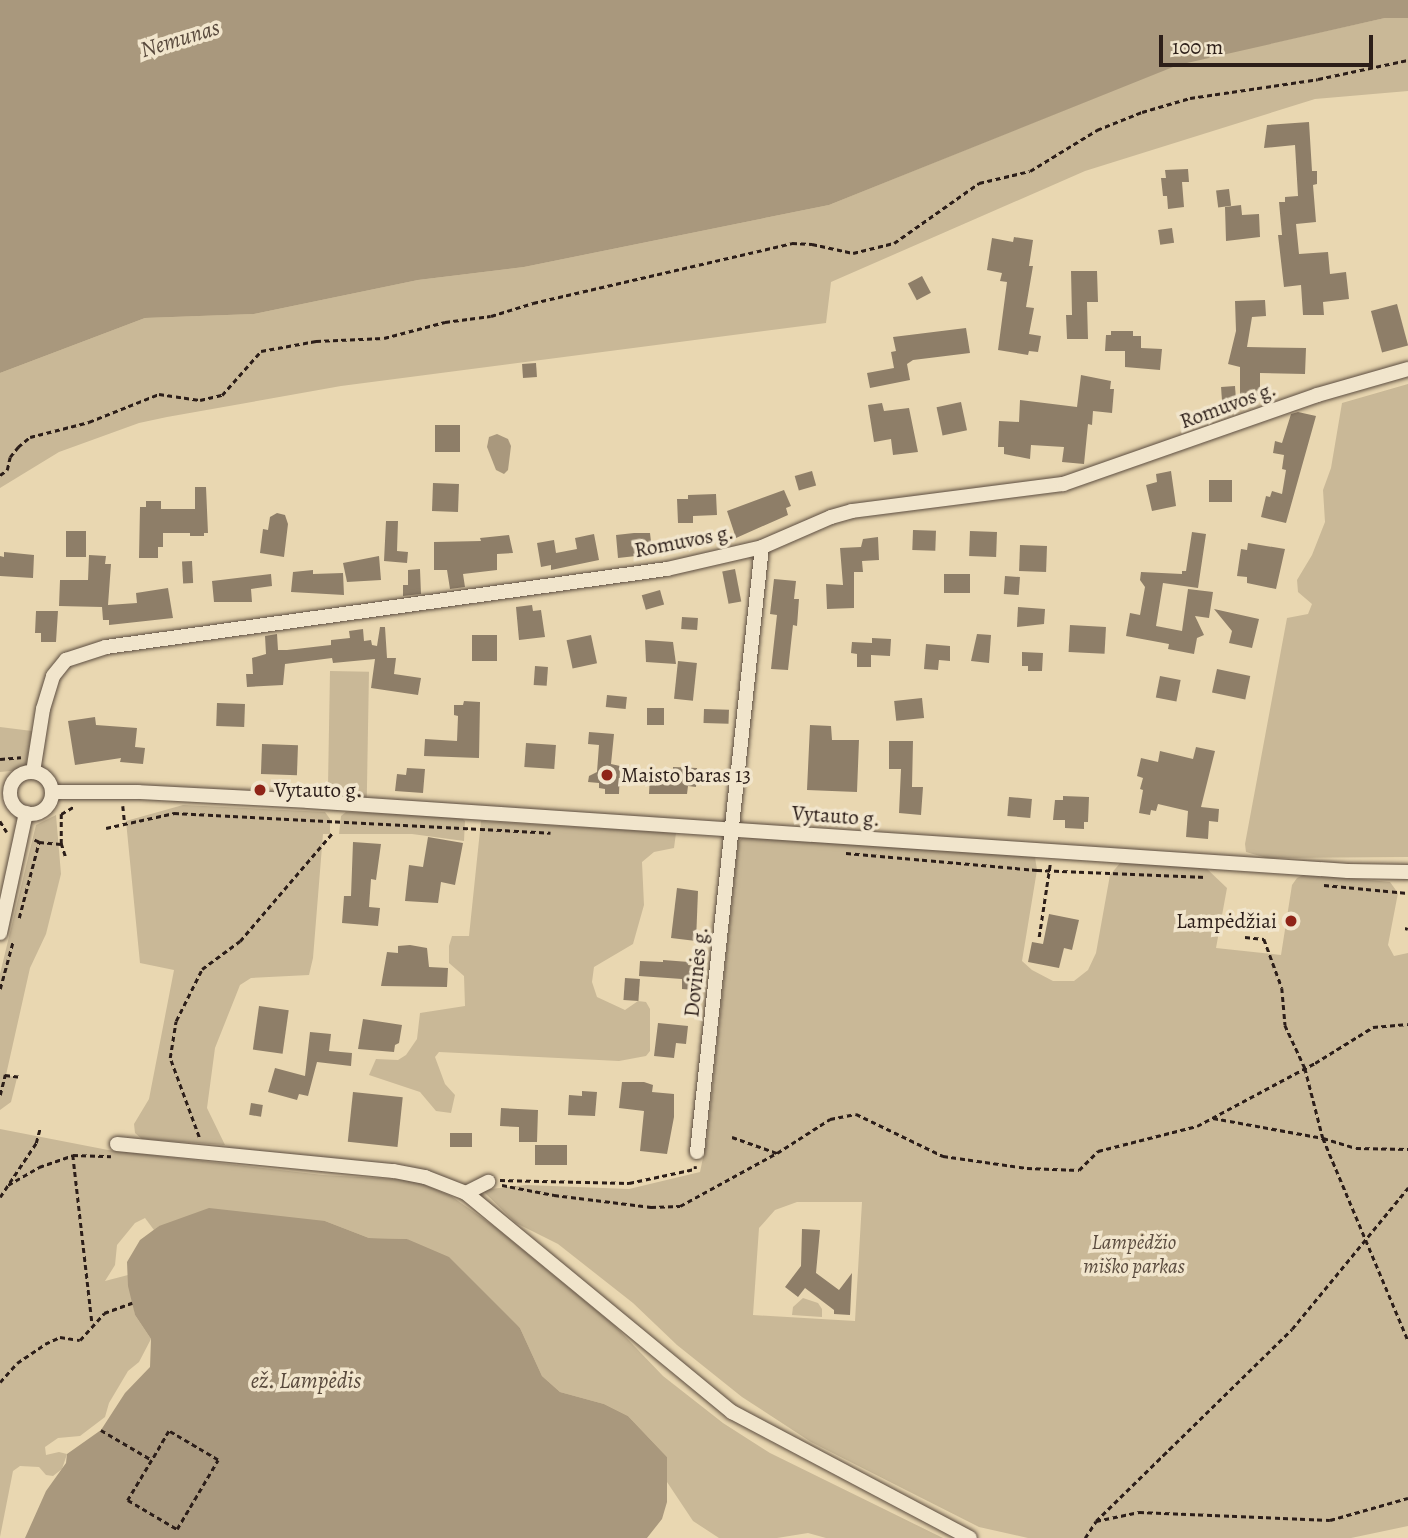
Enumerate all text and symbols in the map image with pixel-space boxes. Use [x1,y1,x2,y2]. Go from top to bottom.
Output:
water label: Nemunas [137,14,223,64]
scale bar [1163,21,1376,65]
text: 100 m [1172,33,1223,61]
street label: Romuvos g. [1176,376,1280,434]
street label: Romuvos g. [632,519,736,563]
place label: Maisto baras 13 [621,762,751,788]
marker: Maisto baras 13 [599,767,615,783]
place label: Vytauto g. [274,777,362,803]
marker: Vytauto g. [252,782,268,798]
street label: Vytauto g. [791,800,881,832]
place label: Lampėdžiai [1176,908,1277,934]
marker: Lampėdžiai [1283,913,1299,929]
street label: Dovinės g. [679,926,713,1018]
park label: Lampėdžio miško parkas [1083,1229,1185,1279]
water label: ež. Lampėdis [251,1367,361,1395]

